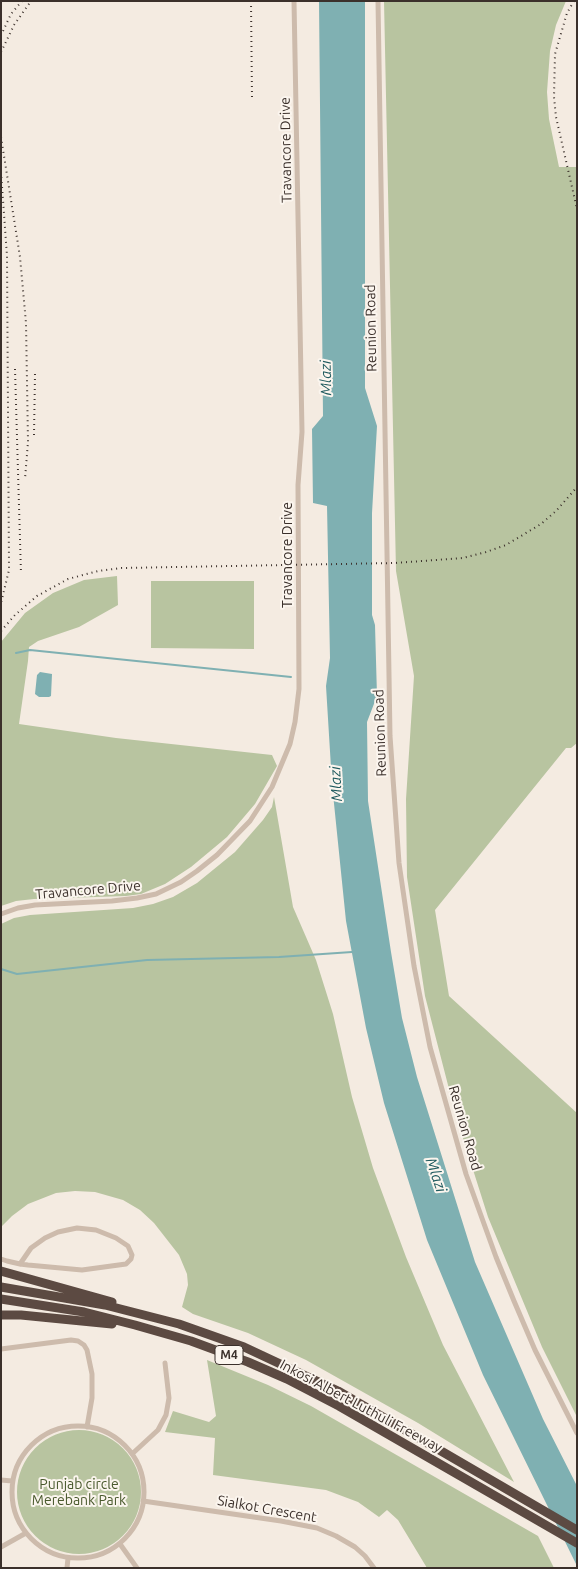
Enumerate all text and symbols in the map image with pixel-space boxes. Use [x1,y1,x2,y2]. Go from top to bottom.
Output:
street label: Travancore Drive [277,97,295,203]
street label: Reunion Road [362,284,380,372]
water label: Mlazi [317,360,335,396]
street label: Travancore Drive [279,502,295,608]
street label: Reunion Road [370,689,390,777]
water label: Mlazi [326,766,346,802]
street label: Travancore Drive [35,877,141,903]
street label: Reunion Road [445,1084,485,1172]
water label: Mlazi [422,1155,450,1195]
road number: M4 [215,1346,243,1364]
street label: Inkosi Albert Luthuli Freeway [277,1356,445,1456]
park label: Punjab circle Merebank Park [32,1476,126,1508]
street label: Sialkot Crescent [216,1492,318,1526]

